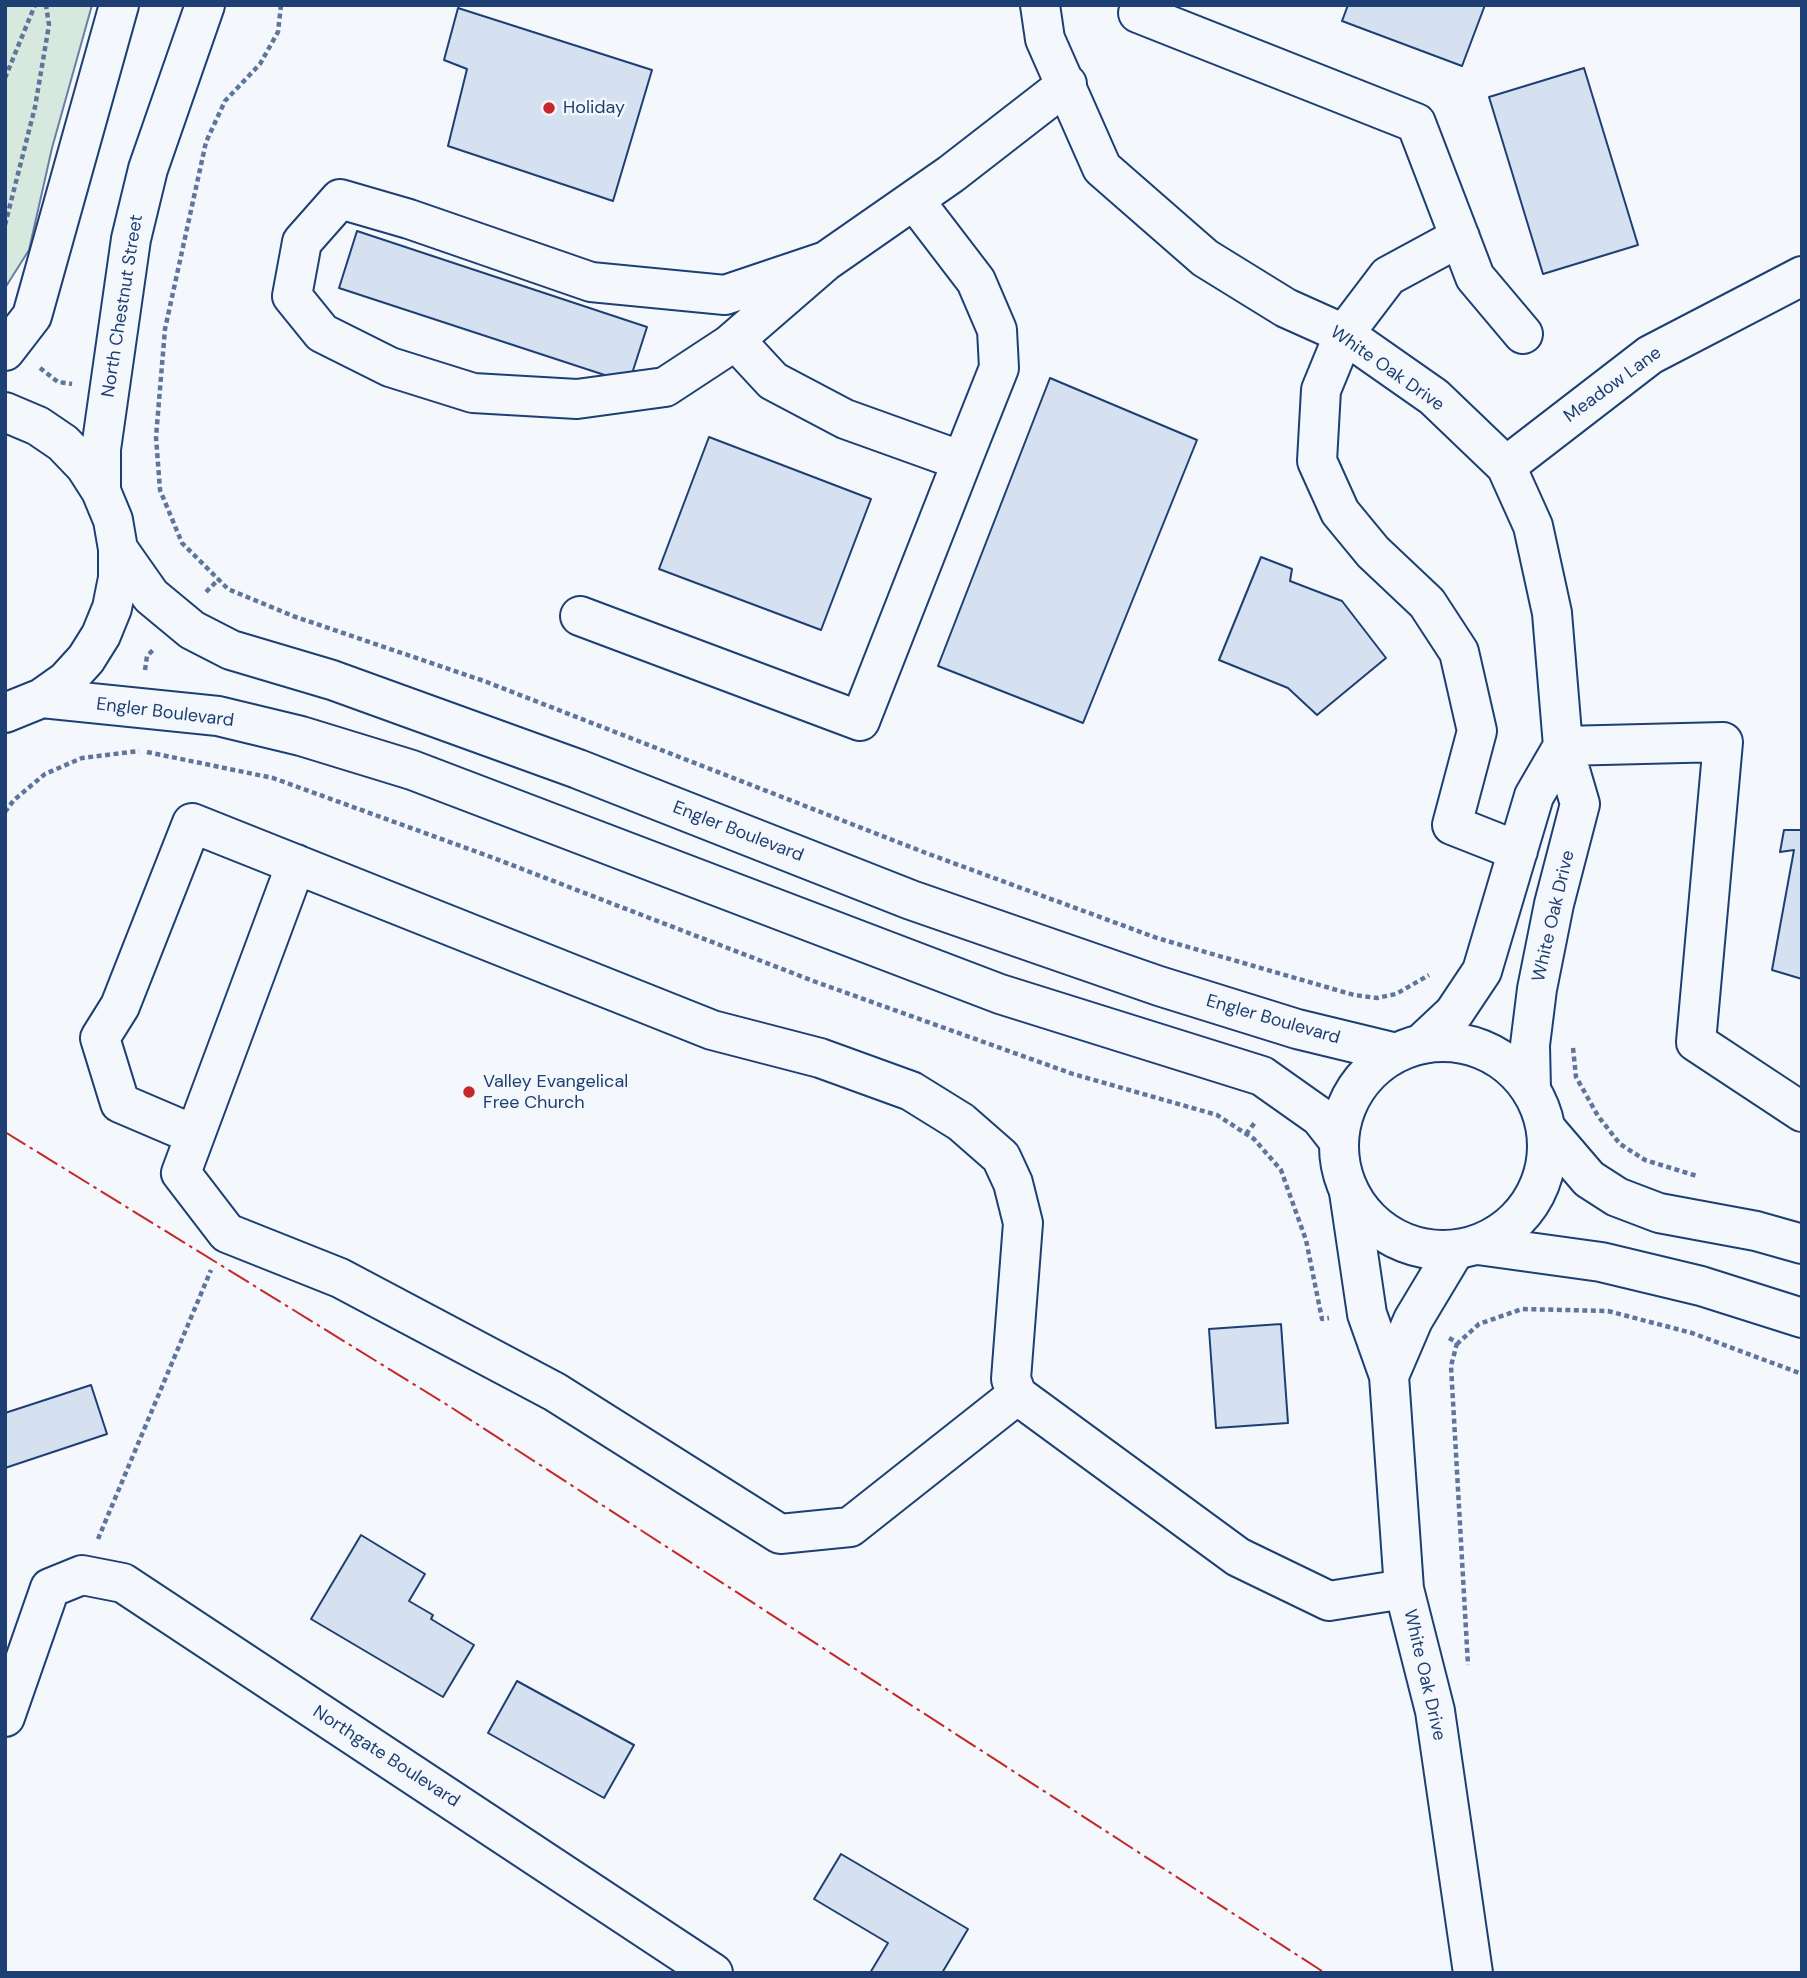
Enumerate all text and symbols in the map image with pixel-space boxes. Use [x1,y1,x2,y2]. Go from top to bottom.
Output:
place label: Holiday [563,97,625,119]
marker: Holiday [541,100,557,116]
street label: North Chestnut Street [98,213,148,399]
street label: White Oak Drive [1326,322,1448,416]
street label: Meadow Lane [1560,342,1666,428]
street label: Engler Boulevard [95,694,235,732]
street label: Engler Boulevard [670,797,806,867]
street label: White Oak Drive [1528,848,1580,984]
street label: Engler Boulevard [1204,991,1342,1049]
place label: Valley Evangelical Free Church [483,1071,628,1114]
marker: Valley Evangelical Free Church [461,1084,477,1100]
street label: White Oak Drive [1398,1607,1450,1743]
street label: Northgate Boulevard [309,1701,463,1813]

